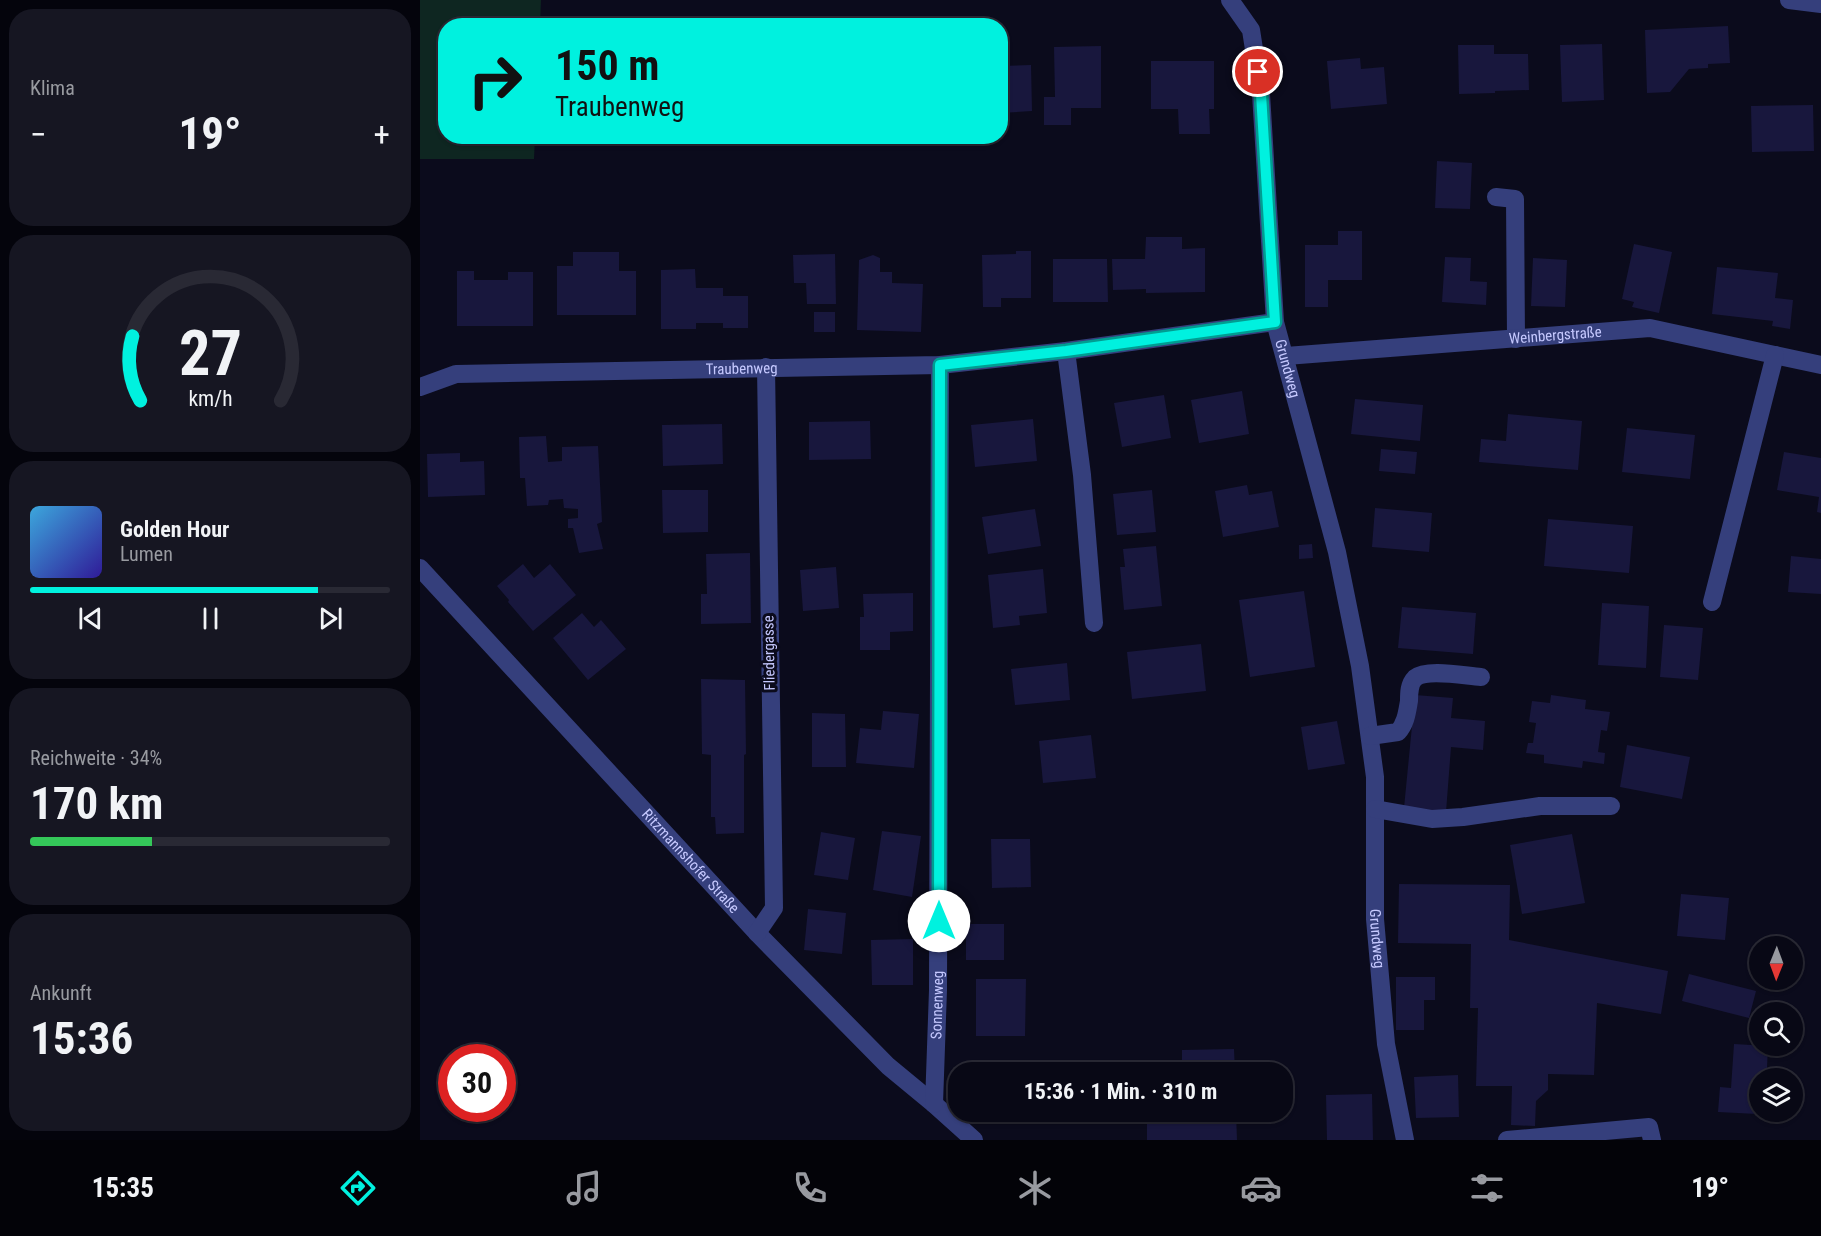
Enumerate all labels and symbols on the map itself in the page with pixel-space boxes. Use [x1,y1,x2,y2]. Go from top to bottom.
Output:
pin [1232,46,1283,97]
street label: Weinbergstraße [1508,323,1602,348]
street label: Grundweg [1271,337,1304,400]
street label: Traubenweg [706,359,778,378]
street label: Fliedergasse [759,615,779,691]
street label: Ritzmannshofer Straße [638,805,743,917]
position arrow [907,889,971,953]
street label: Grundweg [1366,909,1388,969]
north arrow [1749,936,1803,990]
street label: Sonnenweg [927,971,947,1040]
speed limit sign: 30 [438,1044,516,1122]

